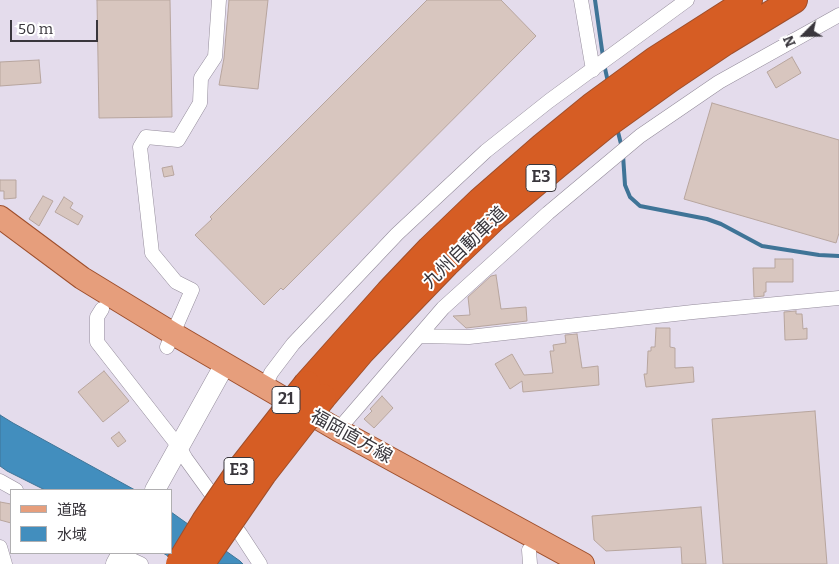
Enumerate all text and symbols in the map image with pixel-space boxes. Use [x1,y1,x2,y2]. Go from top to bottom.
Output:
scale bar [12,10,100,42]
north arrow [779,10,829,60]
text: 50 m [18,20,53,38]
text: N [780,33,800,49]
road number: E3 [526,164,556,192]
street label: 九州自動車道 [419,203,511,293]
road number: 21 [272,386,300,414]
street label: 福岡直方線 [306,406,396,468]
road number: E3 [224,458,254,484]
legend [10,489,172,554]
text: 道路 [57,501,87,519]
text: 水域 [57,526,87,544]

